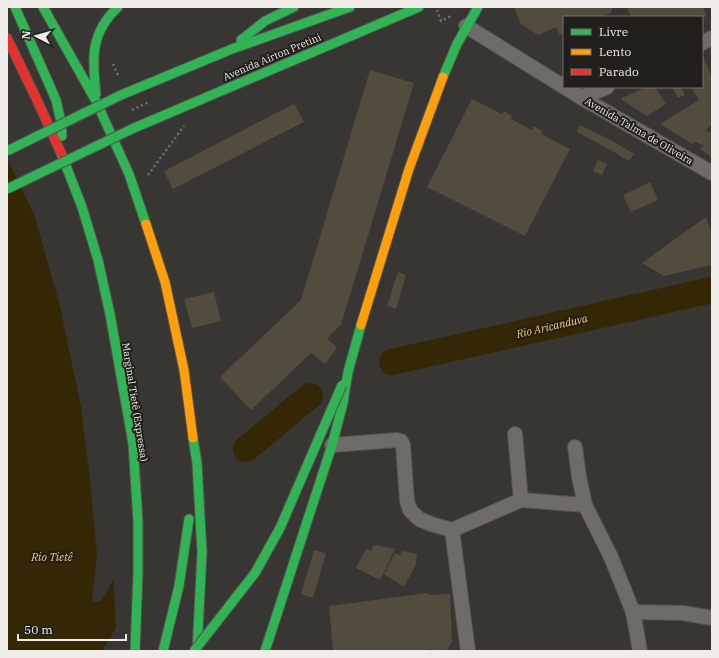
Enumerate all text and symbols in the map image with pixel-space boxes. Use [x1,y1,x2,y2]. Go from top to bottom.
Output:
north arrow [16,16,56,56]
legend [563,16,703,88]
text: Livre [599,24,628,39]
text: N [19,30,34,40]
street label: Avenida Aírton Pretini [221,30,323,84]
text: Lento [599,44,631,59]
text: Parado [599,64,639,79]
street label: Avenida Talma de Oliveira [582,95,696,168]
water label: Rio Aricanduva [514,311,589,341]
street label: Marginal Tietê (Expressa) [119,342,151,462]
water label: Rio Tietê [30,550,74,564]
scale bar [18,616,126,642]
text: 50 m [24,622,53,637]

